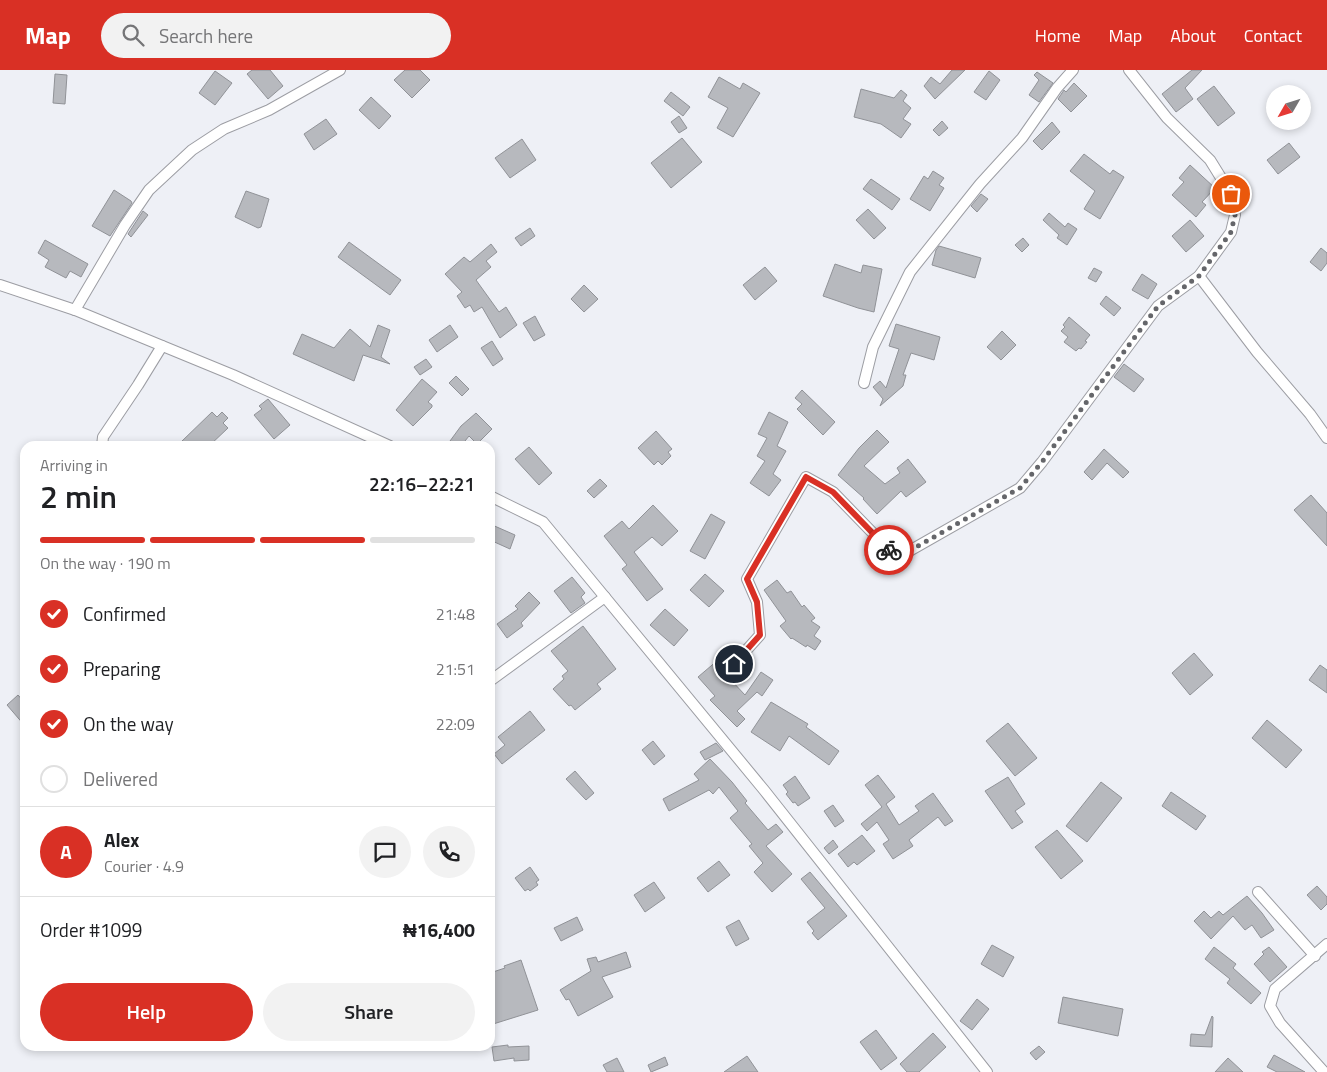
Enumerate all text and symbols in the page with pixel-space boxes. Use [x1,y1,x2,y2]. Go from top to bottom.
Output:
search box [101,13,451,58]
text: Map [25,17,71,53]
icon: search [119,21,147,49]
text: Search here [159,21,253,50]
text: Home [1035,22,1081,49]
text: Map [1109,22,1142,49]
text: About [1170,22,1216,49]
text: Contact [1244,22,1302,49]
north arrow [1266,85,1311,130]
map controls [1266,85,1311,130]
pin [1210,173,1252,215]
icon: bag [1217,180,1245,208]
text: Arriving in [40,453,108,477]
text: 22:16–22:21 [369,469,475,498]
text: 2 min [40,472,117,520]
courier [864,525,914,575]
icon: bike [875,536,903,564]
text: On the way · 190 m [40,551,171,575]
text: Confirmed [83,599,166,628]
icon: check [40,600,68,628]
text: 21:48 [436,602,475,626]
pin [713,643,755,685]
icon: home [720,650,748,678]
text: Preparing [83,654,160,683]
icon: check [40,655,68,683]
text: 21:51 [436,657,475,681]
text: On the way [83,709,174,738]
icon: check [40,710,68,738]
text: 22:09 [436,712,475,736]
text: Delivered [83,764,158,793]
text: Alex [104,825,139,854]
button: chat [359,826,411,878]
button: phone [423,826,475,878]
text: A [60,837,72,866]
text: Courier · 4.9 [104,854,184,878]
text: Order #1099 [40,915,142,944]
text: ₦16,400 [403,915,475,944]
button: Help [40,983,253,1041]
button: Share [263,983,475,1041]

